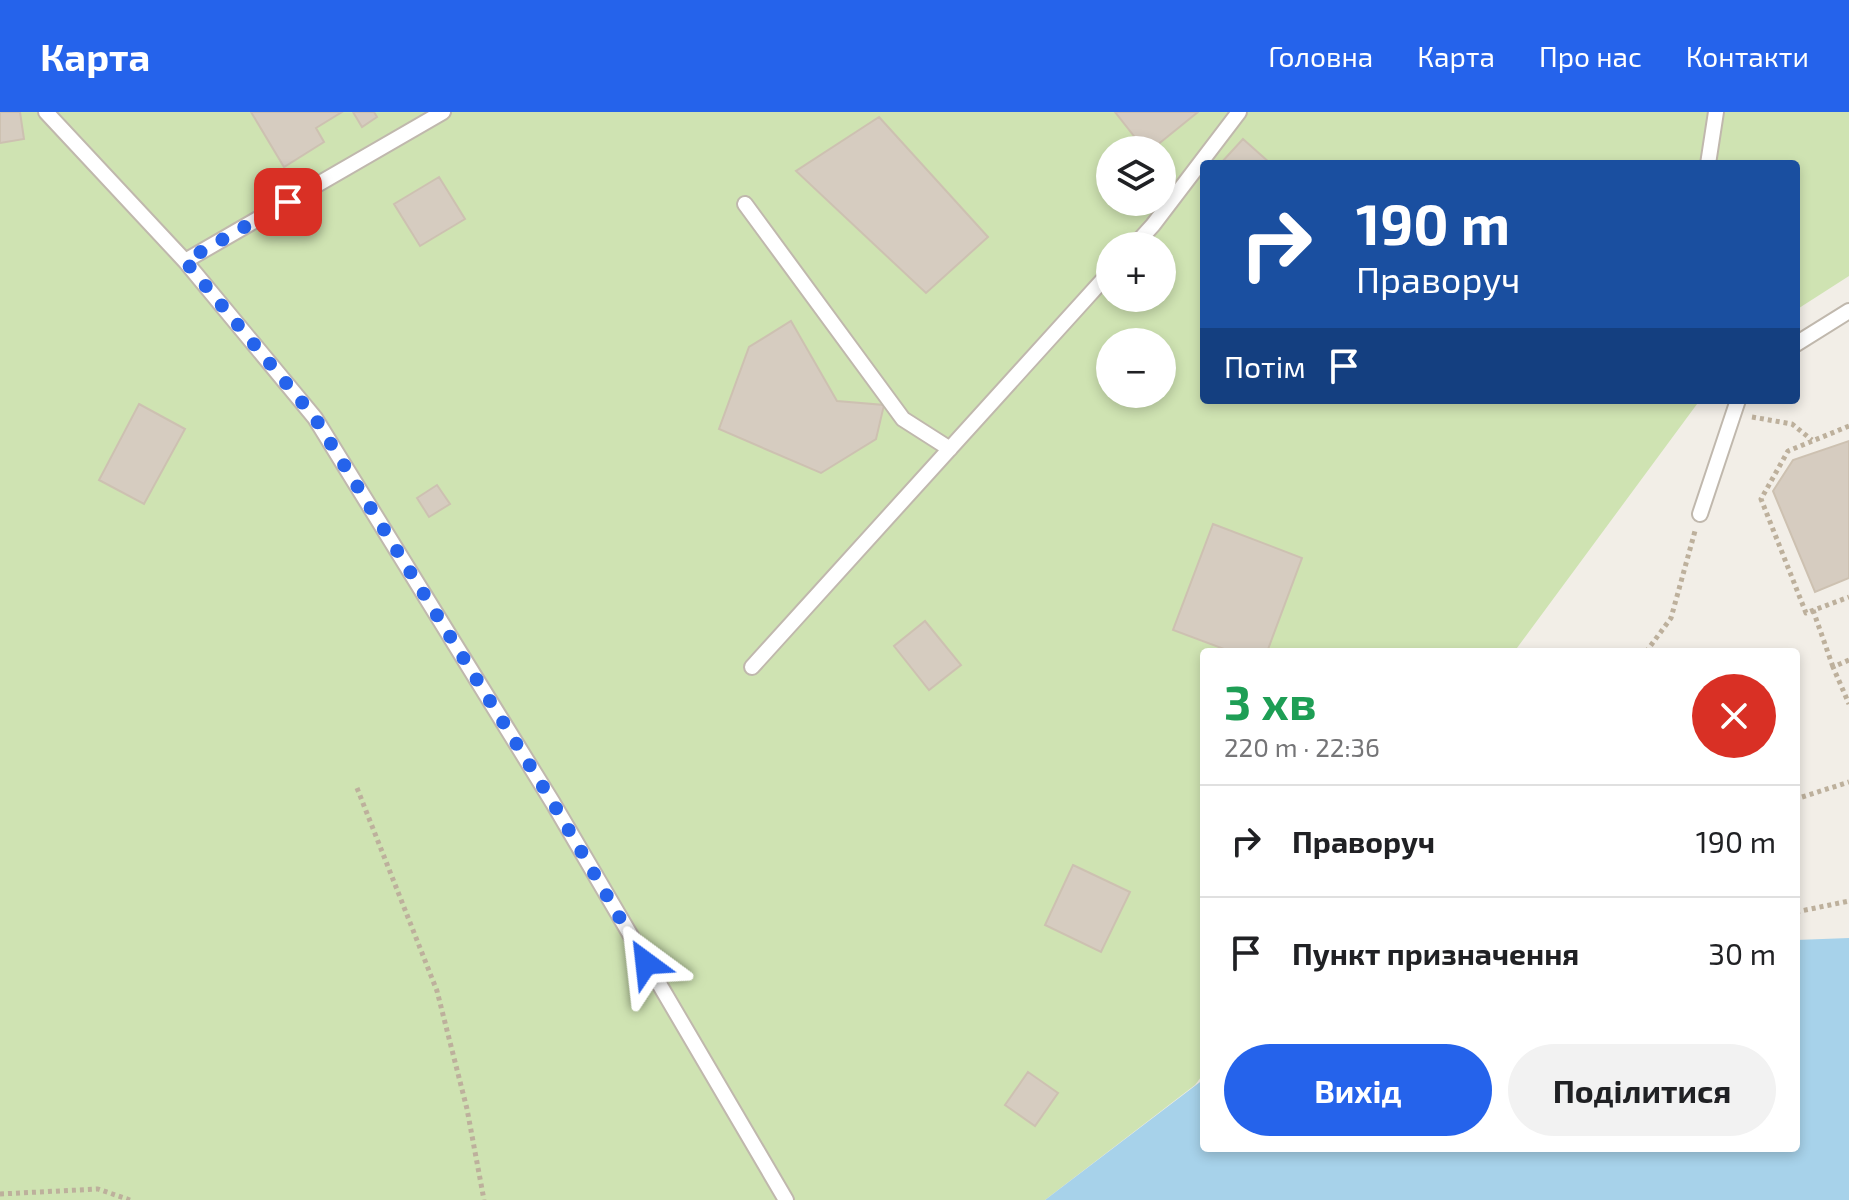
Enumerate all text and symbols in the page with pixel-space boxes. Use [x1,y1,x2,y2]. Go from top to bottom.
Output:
text: Карта [40,33,150,79]
text: Головна [1268,39,1373,73]
text: Карта [1417,39,1495,73]
text: Про нас [1539,39,1642,73]
text: Контакти [1686,39,1809,73]
map controls [1096,136,1176,408]
button: layers [1096,136,1176,216]
pin [254,168,322,236]
icon: arrive [266,180,310,224]
text: 190 m [1356,189,1510,256]
icon: right [1224,192,1328,296]
button: + [1096,232,1176,312]
text: Праворуч [1356,257,1521,300]
button: − [1096,328,1176,408]
icon: arrive [1322,344,1366,388]
text: Потім [1224,348,1306,384]
text: 3 хв [1224,672,1316,730]
button: close [1692,674,1776,758]
text: 220 m · 22:36 [1224,731,1380,762]
icon: right [1224,819,1268,863]
text: Праворуч [1292,823,1435,859]
text: 190 m [1696,823,1776,859]
position arrow [604,921,688,1005]
icon: arrive [1224,931,1268,975]
text: Пункт призначення [1292,935,1579,971]
text: 30 m [1708,935,1776,971]
button: Вихід [1224,1044,1492,1136]
button: Поділитися [1508,1044,1776,1136]

